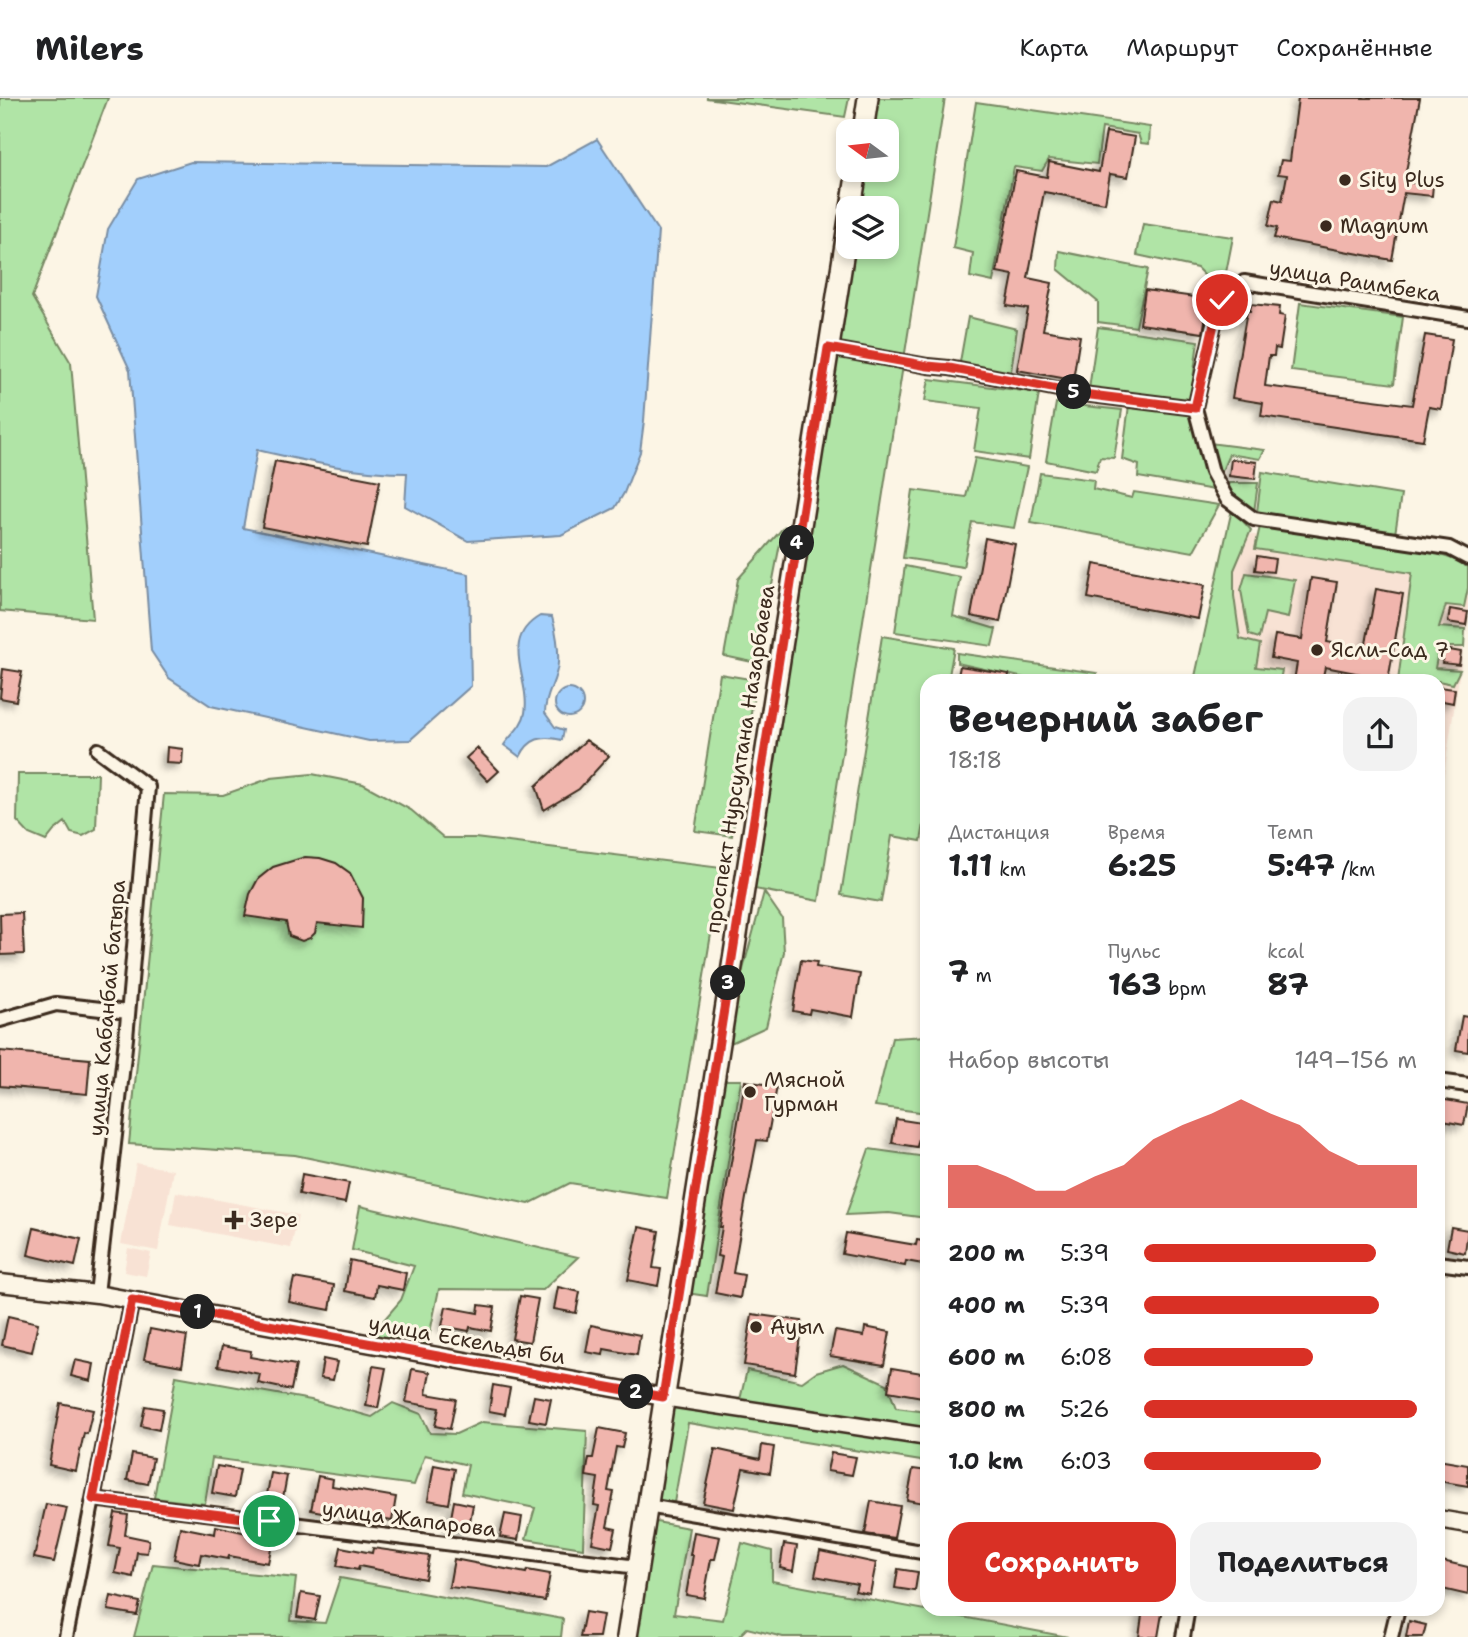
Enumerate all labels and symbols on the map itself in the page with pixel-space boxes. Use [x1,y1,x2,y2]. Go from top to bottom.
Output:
north arrow [836,119,900,182]
place label: Sity Plus [1359,166,1445,194]
marker: Sity Plus [1337,172,1353,188]
place label: Magnum [1340,212,1429,240]
marker: Magnum [1318,218,1334,234]
street label: улица Раимбека [1267,254,1443,308]
pin [1192,270,1252,330]
pin: 5 [1056,374,1092,410]
pin: 4 [780,526,814,560]
street label: проспект Нурсултана Назарбаева [699,583,781,935]
place label: Ясли-Сад 7 [1331,636,1449,664]
marker: Ясли-Сад 7 [1309,642,1325,658]
street label: улица Кабанбай батыра [82,879,132,1137]
pin: 3 [710,966,746,1001]
place label: Мясной Гурман [764,1066,845,1118]
marker: Мясной Гурман [742,1084,758,1100]
place label: Зере [250,1206,298,1234]
marker: Зере [224,1210,244,1230]
pin: 1 [180,1294,216,1330]
street label: улица Ескельды би [366,1309,568,1371]
place label: Ауыл [770,1313,825,1341]
marker: Ауыл [748,1319,764,1335]
pin: 2 [618,1374,654,1410]
pin [239,1491,299,1551]
street label: улица Жапарова [320,1494,498,1544]

